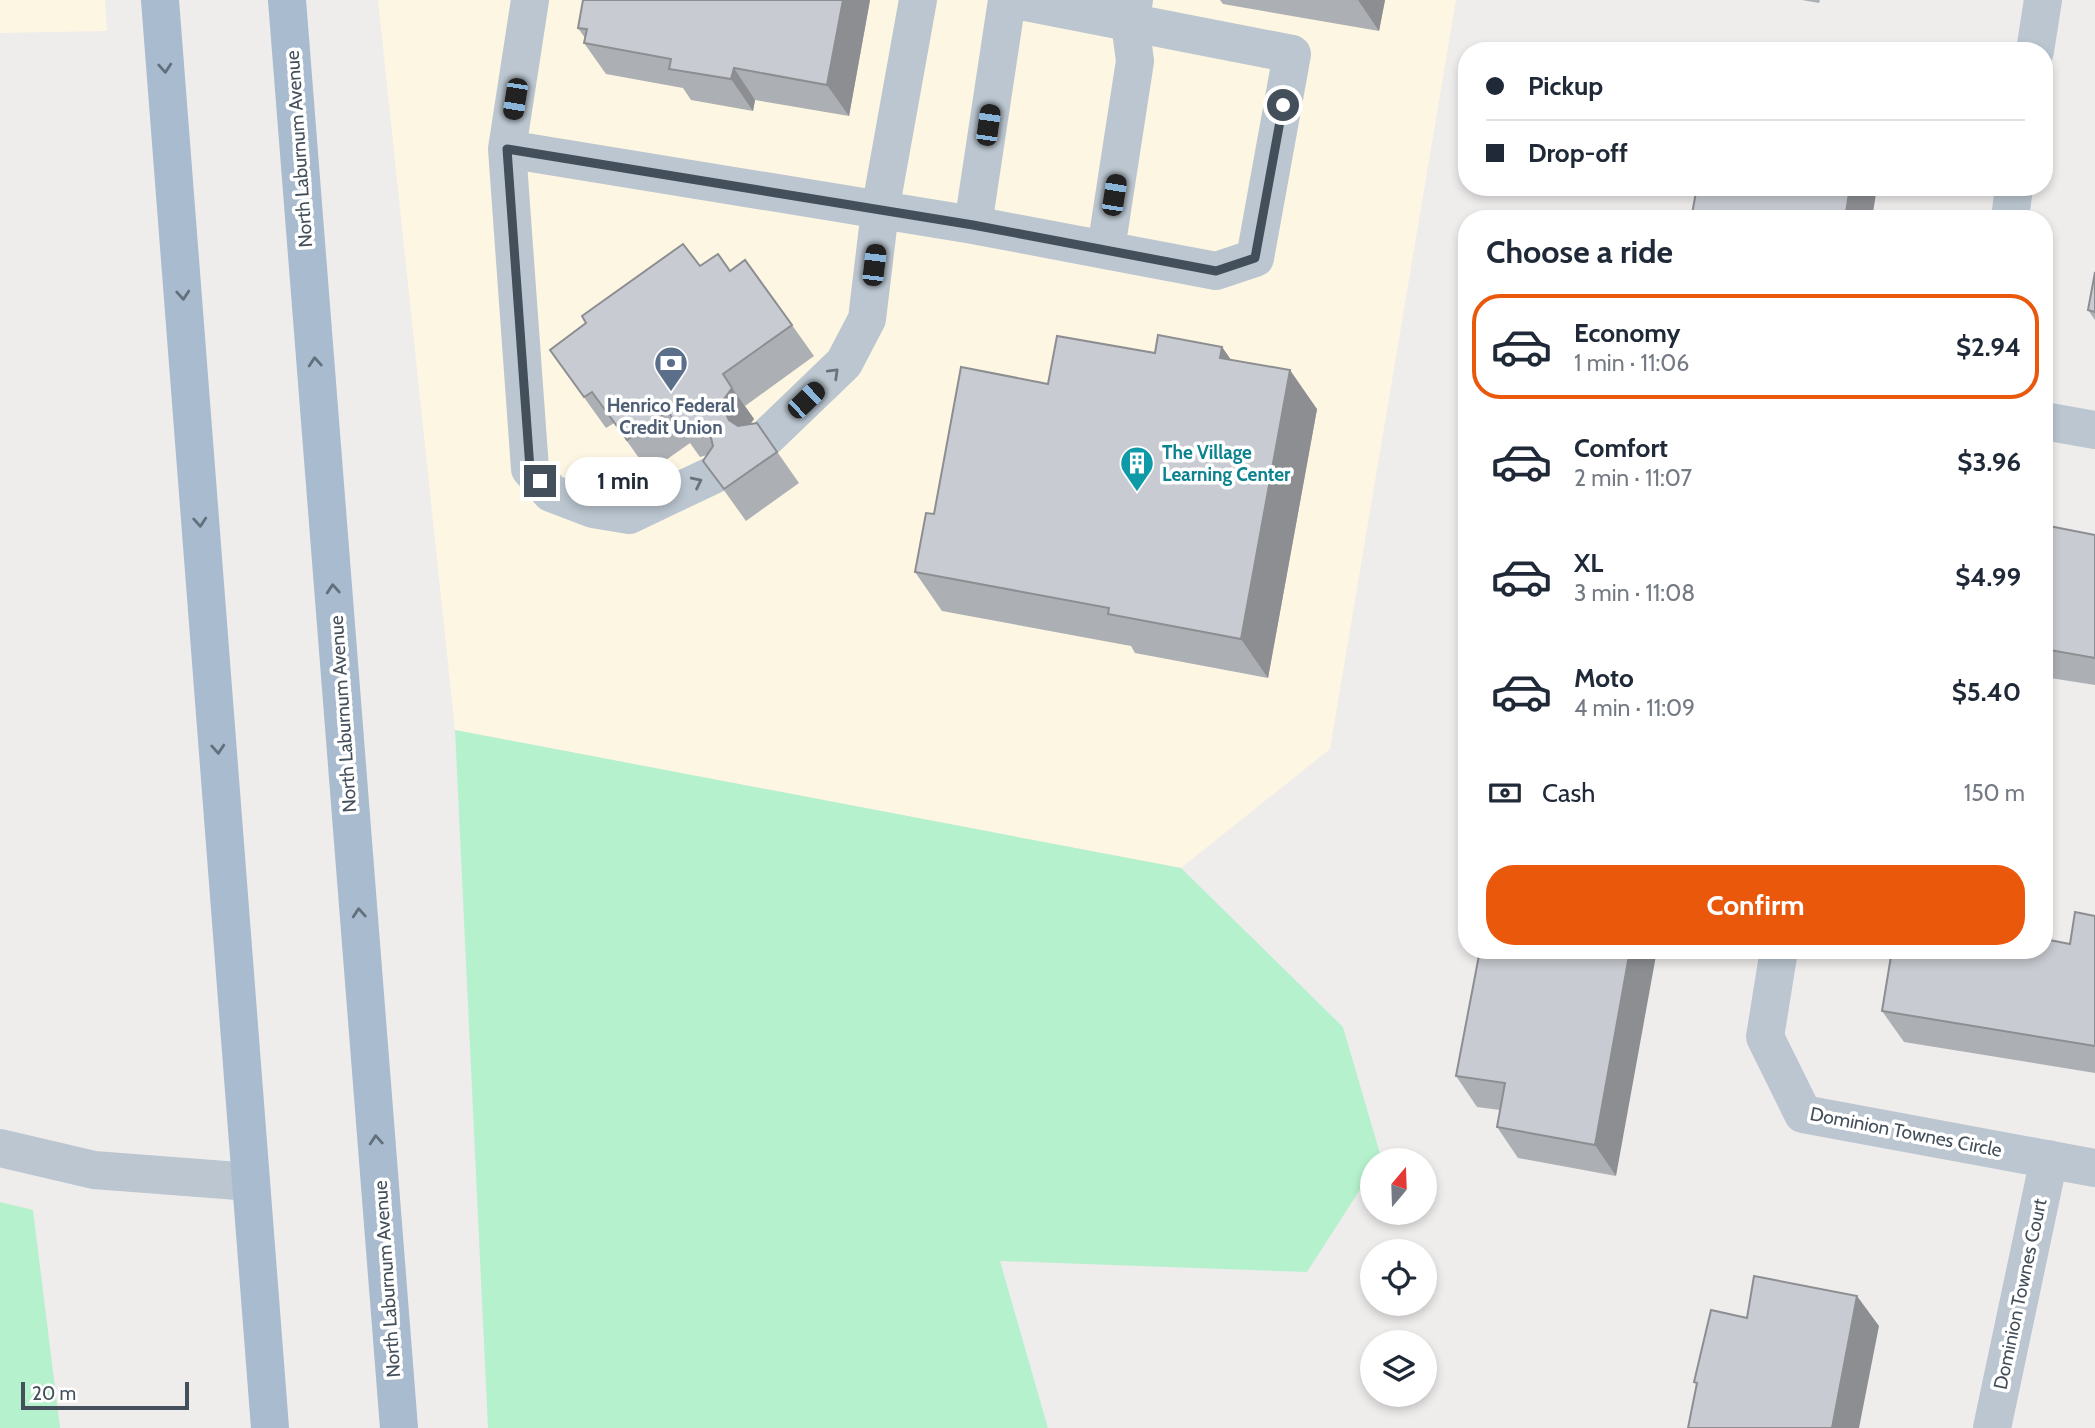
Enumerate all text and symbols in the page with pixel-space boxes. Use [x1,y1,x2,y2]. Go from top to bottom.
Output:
street label: North Laburnum Avenue [281,49,317,248]
one-way arrow [157,63,172,74]
text: Pickup [1528,70,1603,102]
car [502,77,529,121]
route start [1267,89,1299,121]
car [975,103,1002,147]
text: Drop-off [1528,137,1628,169]
car [1101,173,1128,217]
text: Choose a ride [1486,232,1673,271]
car [862,243,887,287]
one-way arrow [175,290,190,301]
icon: car [1490,315,1553,378]
text: Economy [1574,317,1680,349]
text: $2.94 [1956,331,2021,363]
bank icon: Henrico Federal Credit Union [652,344,690,393]
text: 1 min · 11:06 [1574,349,1689,377]
one-way arrow [308,356,323,367]
one-way arrow [826,369,839,382]
car [784,378,829,422]
place label: Henrico Federal Credit Union [607,394,735,439]
icon: car [1490,430,1553,493]
text: Comfort [1574,432,1668,464]
place label: The Village Learning Center [1162,441,1291,486]
building icon: The Village Learning Center [1118,444,1156,493]
text: $3.96 [1957,446,2021,478]
callout: 1 min [564,456,680,505]
text: 2 min · 11:07 [1574,464,1692,492]
route end [524,465,556,497]
text: 1 min [597,467,649,495]
one-way arrow [690,477,702,491]
one-way arrow [192,516,207,527]
icon: car [1490,545,1553,608]
text: XL [1574,547,1603,579]
text: $4.99 [1955,561,2021,593]
text: 3 min · 11:08 [1574,579,1695,607]
one-way arrow [326,583,341,594]
street label: North Laburnum Avenue [325,614,361,813]
icon: car [1490,660,1553,723]
text: Moto [1574,662,1634,694]
text: $5.40 [1952,676,2021,708]
text: 4 min · 11:09 [1574,694,1695,722]
one-way arrow [210,743,225,754]
icon: cash [1486,774,1524,812]
text: Cash [1542,777,1595,809]
text: 150 m [1964,779,2025,807]
button: Confirm [1486,865,2025,945]
one-way arrow [352,908,367,919]
street label: Dominion Townes Circle [1808,1102,2004,1162]
one-way arrow [369,1134,384,1145]
north arrow [1360,1148,1437,1225]
map controls [1360,1148,1437,1407]
street label: North Laburnum Avenue [369,1179,405,1378]
street label: Dominion Townes Court [1989,1196,2052,1391]
button: locate [1360,1239,1437,1316]
button: layers [1360,1330,1437,1407]
scale bar [21,1379,189,1411]
text: 20 m [32,1382,76,1405]

